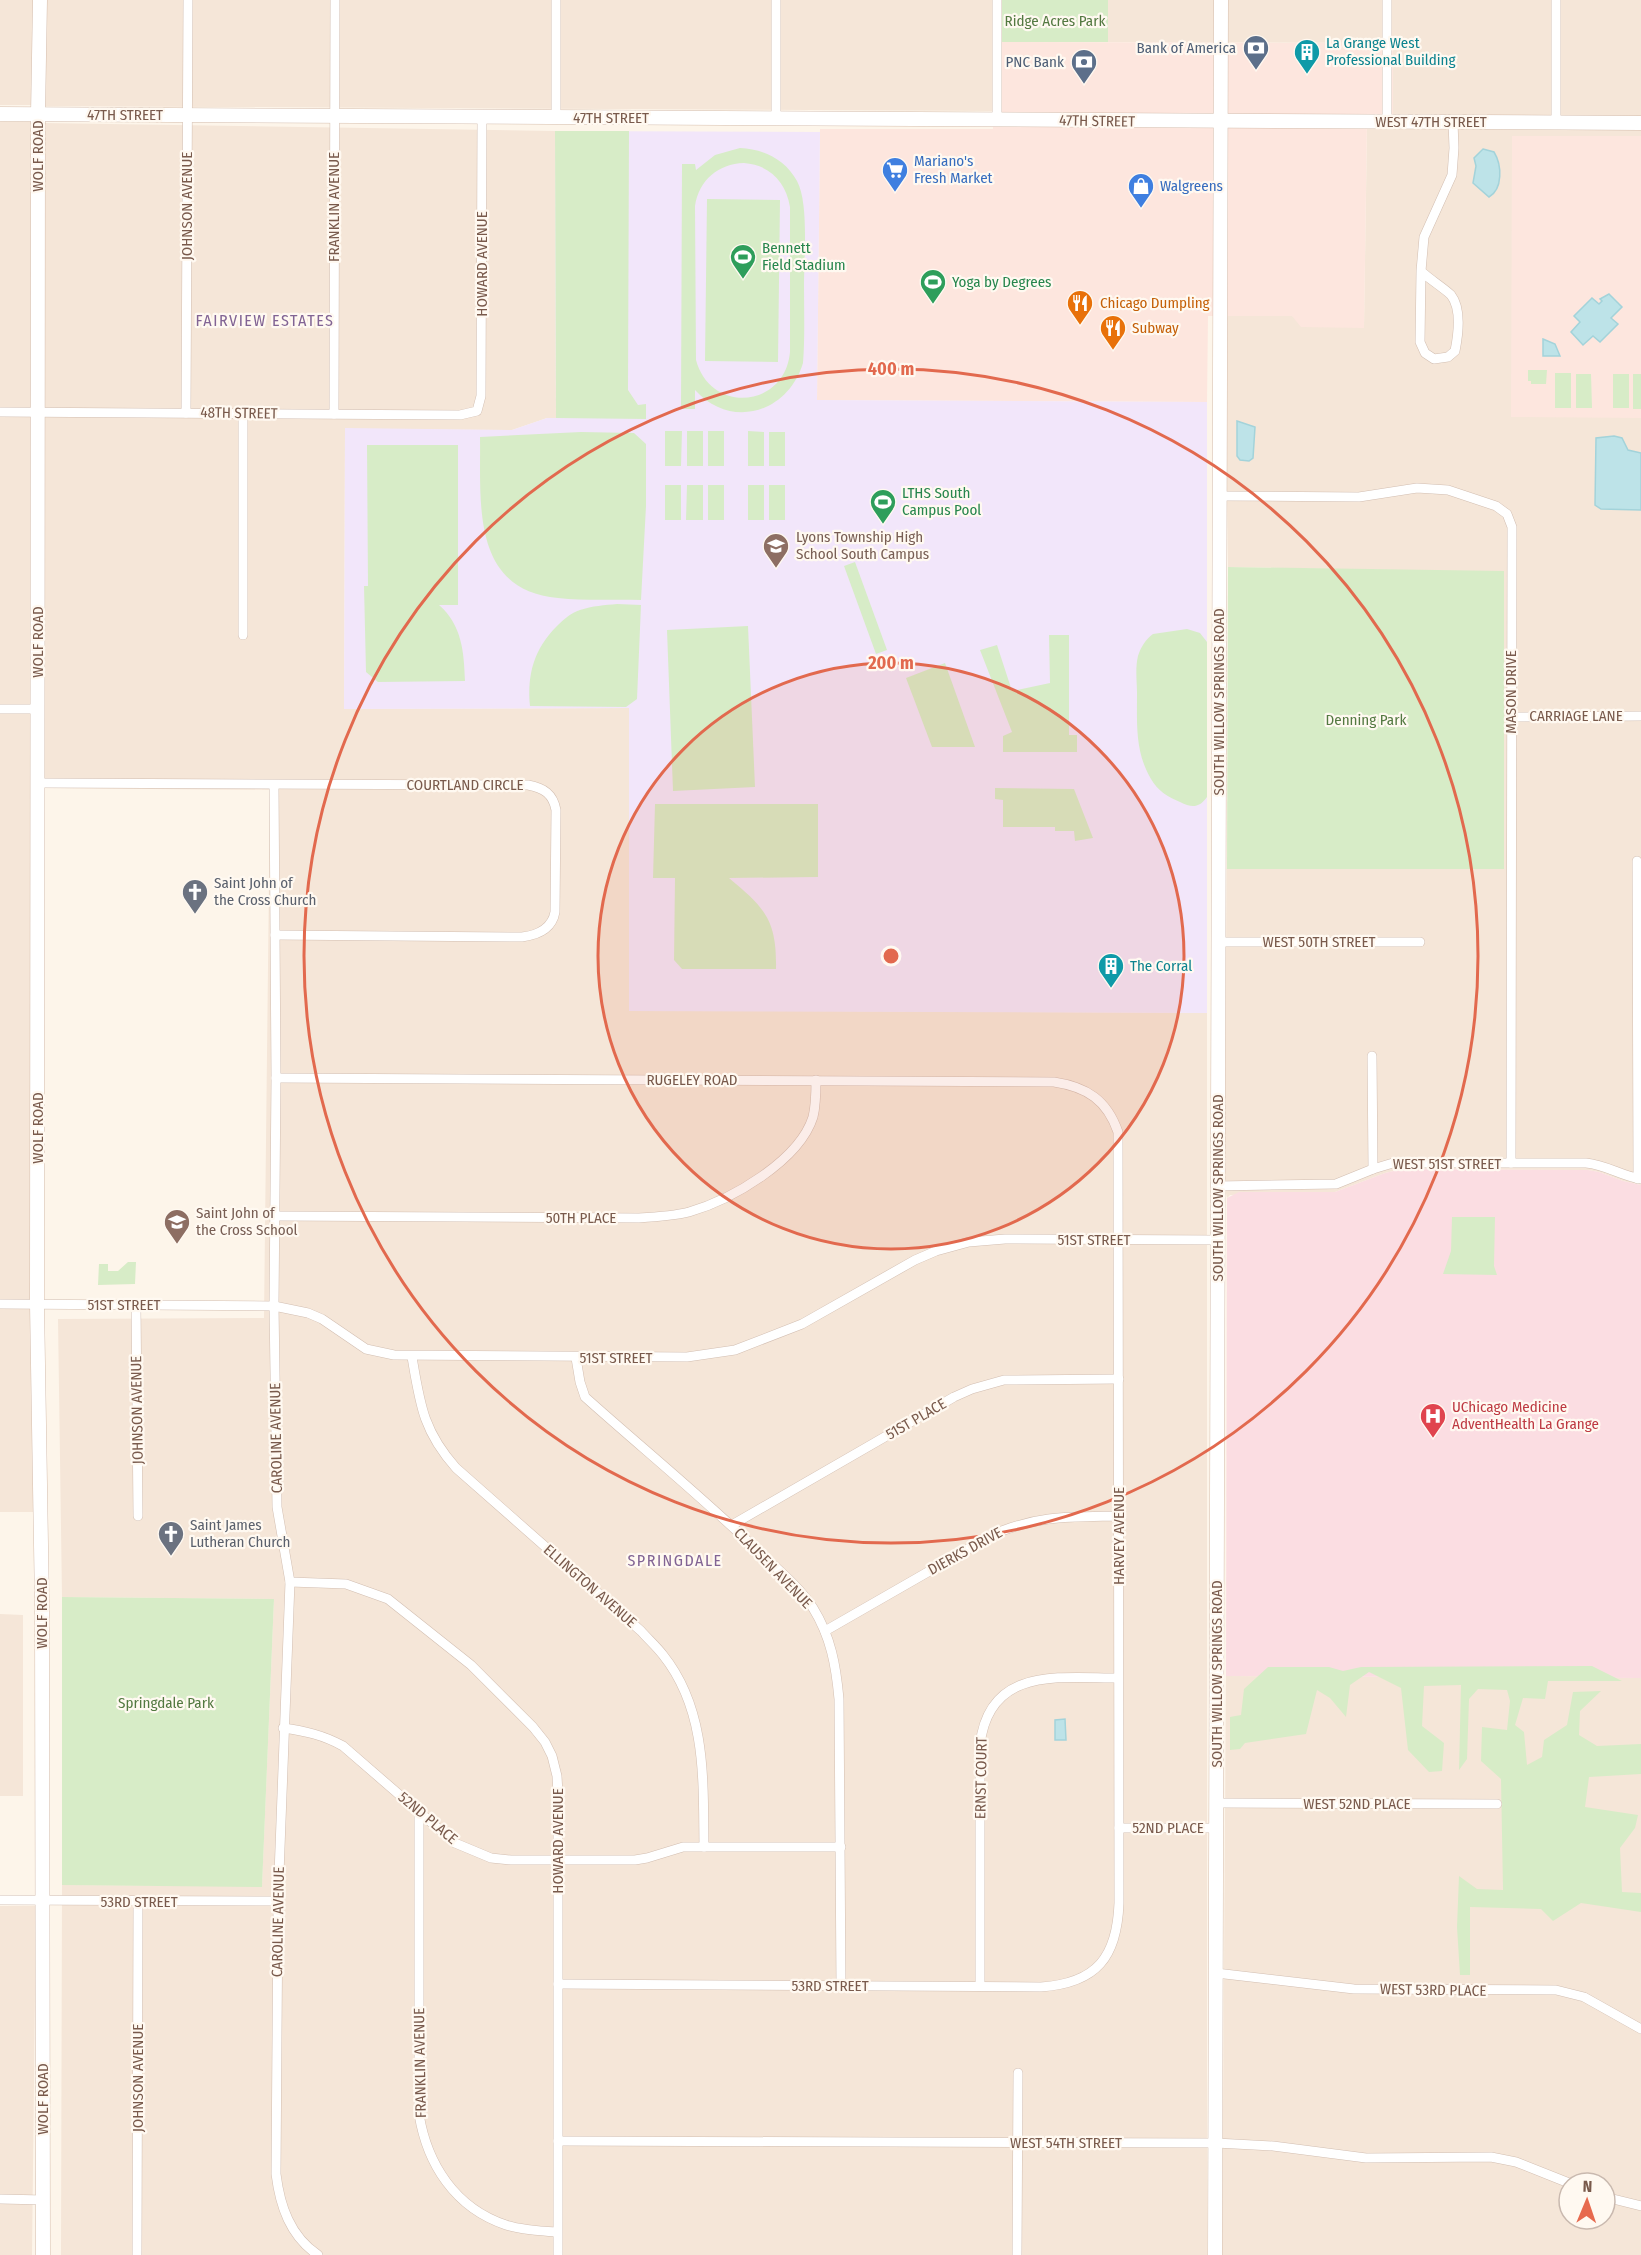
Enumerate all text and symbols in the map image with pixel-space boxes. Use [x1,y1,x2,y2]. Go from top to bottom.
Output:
park label: Ridge Acres Park [1005,12,1105,30]
bank icon: Bank of America [1241,33,1271,71]
place label: La Grange West Professional Building [1326,34,1456,69]
building icon: La Grange West Professional Building [1292,37,1322,75]
place label: Bank of America [1137,39,1236,57]
bank icon: PNC Bank [1069,47,1099,85]
place label: PNC Bank [1005,53,1064,71]
street label: 47TH STREET [87,106,163,124]
street label: 47TH STREET [573,109,649,127]
street label: 47TH STREET [1059,111,1135,131]
street label: WEST 47TH STREET [1375,113,1487,131]
street label: WOLF ROAD [29,120,47,192]
street label: JOHNSON AVENUE [178,152,196,260]
street label: FRANKLIN AVENUE [325,152,343,262]
place label: Mariano's Fresh Market [914,152,993,187]
supermarket icon: Mariano's Fresh Market [880,155,910,193]
shop icon: Walgreens [1126,171,1156,209]
place label: Walgreens [1160,177,1223,195]
street label: HOWARD AVENUE [473,211,491,317]
place label: Bennett Field Stadium [762,239,846,274]
sports icon: Bennett Field Stadium [728,242,758,280]
sports icon: Yoga by Degrees [918,267,948,305]
place label: Yoga by Degrees [952,273,1051,291]
restaurant icon: Chicago Dumpling [1065,288,1095,326]
place label: Chicago Dumpling [1100,294,1210,312]
district label: FAIRVIEW ESTATES [196,311,334,330]
restaurant icon: Subway [1098,313,1128,351]
place label: Subway [1132,319,1179,337]
text: 400 m [868,358,914,380]
street label: 48TH STREET [200,403,278,423]
place label: LTHS South Campus Pool [902,484,981,519]
sports icon: LTHS South Campus Pool [868,487,898,525]
place label: Lyons Township High School South Campus [796,528,929,563]
school or university icon: Lyons Township High School South Campus [761,531,791,569]
street label: WOLF ROAD [29,606,47,678]
street label: SOUTH WILLOW SPRINGS ROAD [1210,608,1228,796]
street label: MASON DRIVE [1502,650,1520,734]
text: 200 m [867,652,914,674]
street label: CARRIAGE LANE [1529,707,1623,725]
park label: Denning Park [1326,711,1406,729]
street label: COURTLAND CIRCLE [406,776,524,794]
place label: Saint John of the Cross Church [214,874,316,909]
church icon: Saint John of the Cross Church [180,877,210,915]
street label: WEST 50TH STREET [1263,933,1375,951]
centre of rings [881,946,901,966]
building icon: The Corral [1096,951,1126,989]
place label: The Corral [1130,957,1192,975]
street label: RUGELEY ROAD [646,1071,738,1089]
street label: WOLF ROAD [29,1092,47,1164]
street label: SOUTH WILLOW SPRINGS ROAD [1209,1094,1227,1282]
street label: WEST 51ST STREET [1393,1155,1501,1173]
place label: Saint John of the Cross School [196,1204,298,1239]
school or university icon: Saint John of the Cross School [162,1207,192,1245]
street label: 50TH PLACE [546,1209,616,1227]
street label: 51ST STREET [1058,1231,1130,1249]
street label: 51ST STREET [88,1296,160,1314]
street label: 51ST STREET [580,1349,652,1367]
street label: JOHNSON AVENUE [127,1356,147,1464]
street label: CAROLINE AVENUE [266,1383,286,1493]
street label: 51ST PLACE [883,1395,949,1443]
place label: UChicago Medicine AdventHealth La Grange [1452,1398,1599,1433]
hospital icon: UChicago Medicine AdventHealth La Grange [1418,1401,1448,1439]
street label: HARVEY AVENUE [1110,1487,1128,1585]
place label: Saint James Lutheran Church [190,1516,290,1551]
church icon: Saint James Lutheran Church [156,1519,186,1557]
street label: DIERKS DRIVE [925,1523,1005,1579]
street label: CLAUSEN AVENUE [730,1524,816,1612]
street label: ELLINGTON AVENUE [540,1541,640,1631]
district label: SPRINGDALE [627,1551,723,1570]
street label: WOLF ROAD [33,1577,51,1649]
street label: SOUTH WILLOW SPRINGS ROAD [1208,1580,1226,1768]
park label: Springdale Park [118,1694,214,1712]
street label: ERNST COURT [971,1737,991,1819]
street label: 52ND PLACE [395,1788,461,1848]
street label: HOWARD AVENUE [549,1788,567,1894]
street label: WEST 52ND PLACE [1303,1795,1411,1813]
street label: 52ND PLACE [1132,1819,1204,1837]
street label: CAROLINE AVENUE [268,1867,288,1977]
street label: 53RD STREET [100,1893,178,1911]
street label: 53RD STREET [791,1977,869,1995]
street label: WEST 53RD PLACE [1380,1980,1486,2000]
street label: FRANKLIN AVENUE [410,2008,430,2118]
street label: JOHNSON AVENUE [129,2024,147,2132]
street label: WOLF ROAD [34,2063,52,2135]
street label: WEST 54TH STREET [1010,2134,1122,2152]
north arrow [1557,2171,1617,2231]
text: N [1582,2177,1593,2196]

